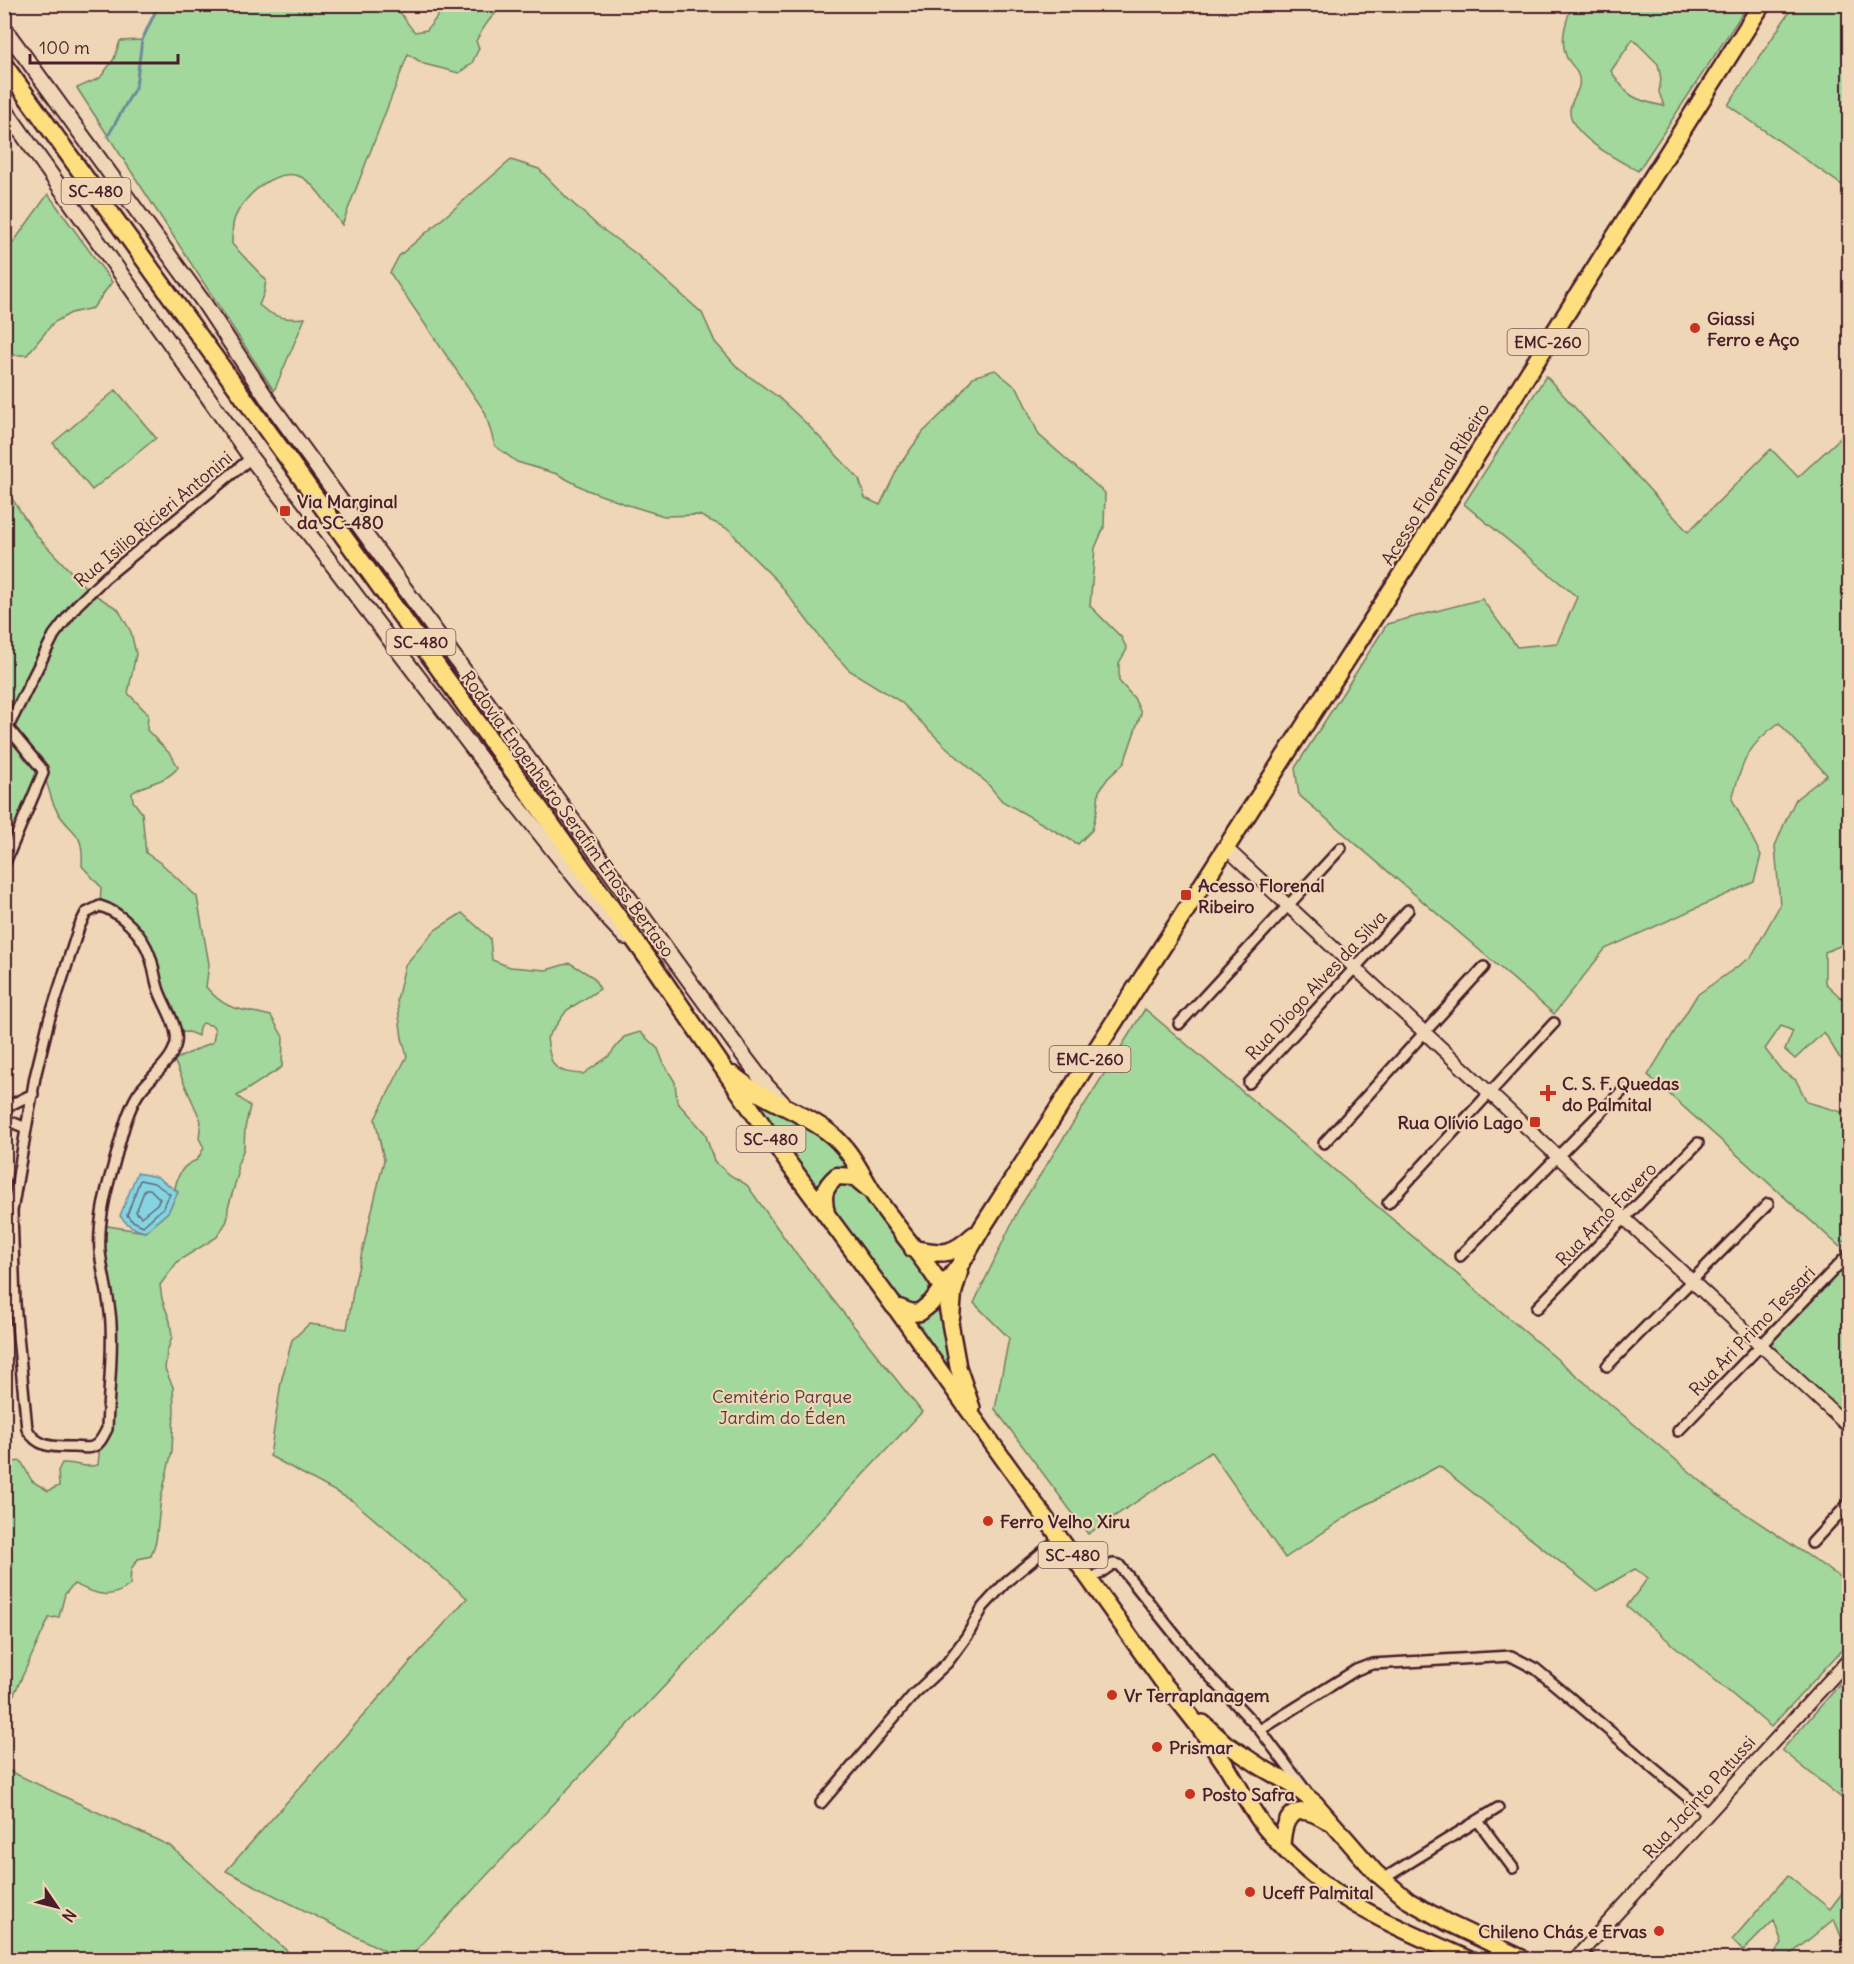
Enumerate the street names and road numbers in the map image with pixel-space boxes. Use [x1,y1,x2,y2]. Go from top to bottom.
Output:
road number: SC-480 [62,178,130,204]
road number: EMC-260 [1508,329,1588,355]
street label: Acesso Florenal Ribeiro [1376,399,1494,569]
street label: Rua Isilio Ricieri Antonini [69,446,237,592]
road number: SC-480 [386,629,456,655]
street label: Rodovia Engenheiro Serafim Enoss Bertaso [456,666,680,962]
street label: Rua Diogo Alves da Silva [1241,905,1391,1065]
road number: EMC-260 [1050,1046,1130,1072]
road number: SC-480 [736,1126,806,1152]
street label: Rua Arno Favero [1551,1157,1661,1271]
street label: Rua Ari Primo Tessari [1684,1261,1820,1401]
road number: SC-480 [1038,1542,1108,1568]
street label: Rua Jacinto Patussi [1638,1731,1760,1863]

